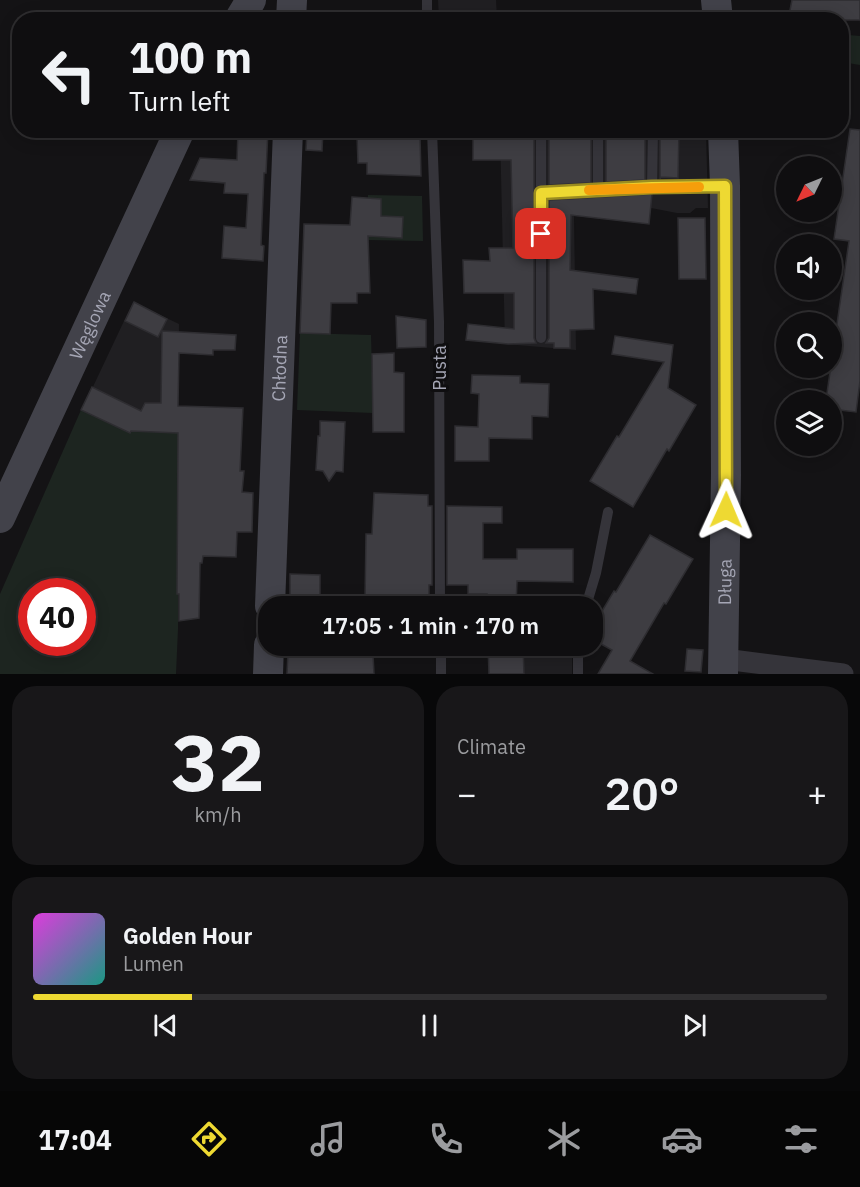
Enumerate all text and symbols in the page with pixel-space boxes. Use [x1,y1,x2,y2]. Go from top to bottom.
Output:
text: 100 m [129,30,252,85]
icon: left [30,36,108,114]
text: Turn left [129,83,230,118]
north arrow [776,156,842,222]
map controls [776,156,842,456]
pin [515,208,566,259]
icon: arrive [524,217,557,250]
button: sound [776,234,842,300]
street label: Węglowa [64,286,116,363]
button: search [776,312,842,378]
street label: Chłodna [266,334,292,402]
street label: Pusta [428,345,451,391]
button: layers [776,390,842,456]
position arrow [694,478,758,542]
street label: Długa [713,558,736,605]
speed limit sign: 40 [18,578,96,656]
text: 17:05 · 1 min · 170 m [322,611,539,640]
text: 32 [171,711,265,812]
text: Climate [457,733,526,760]
text: 20° [604,764,680,822]
text: − [457,772,477,815]
text: + [807,772,827,815]
text: km/h [194,801,242,828]
text: Golden Hour [123,921,252,950]
text: Lumen [123,950,184,977]
icon: previous [149,1009,182,1042]
icon: pause [413,1009,446,1042]
icon: next [678,1009,711,1042]
icon: directions [188,1118,230,1160]
icon: music [307,1118,349,1160]
icon: phone [425,1118,467,1160]
icon: climate [543,1118,585,1160]
icon: car [661,1118,703,1160]
icon: filters [780,1118,822,1160]
text: 17:04 [38,1122,112,1157]

